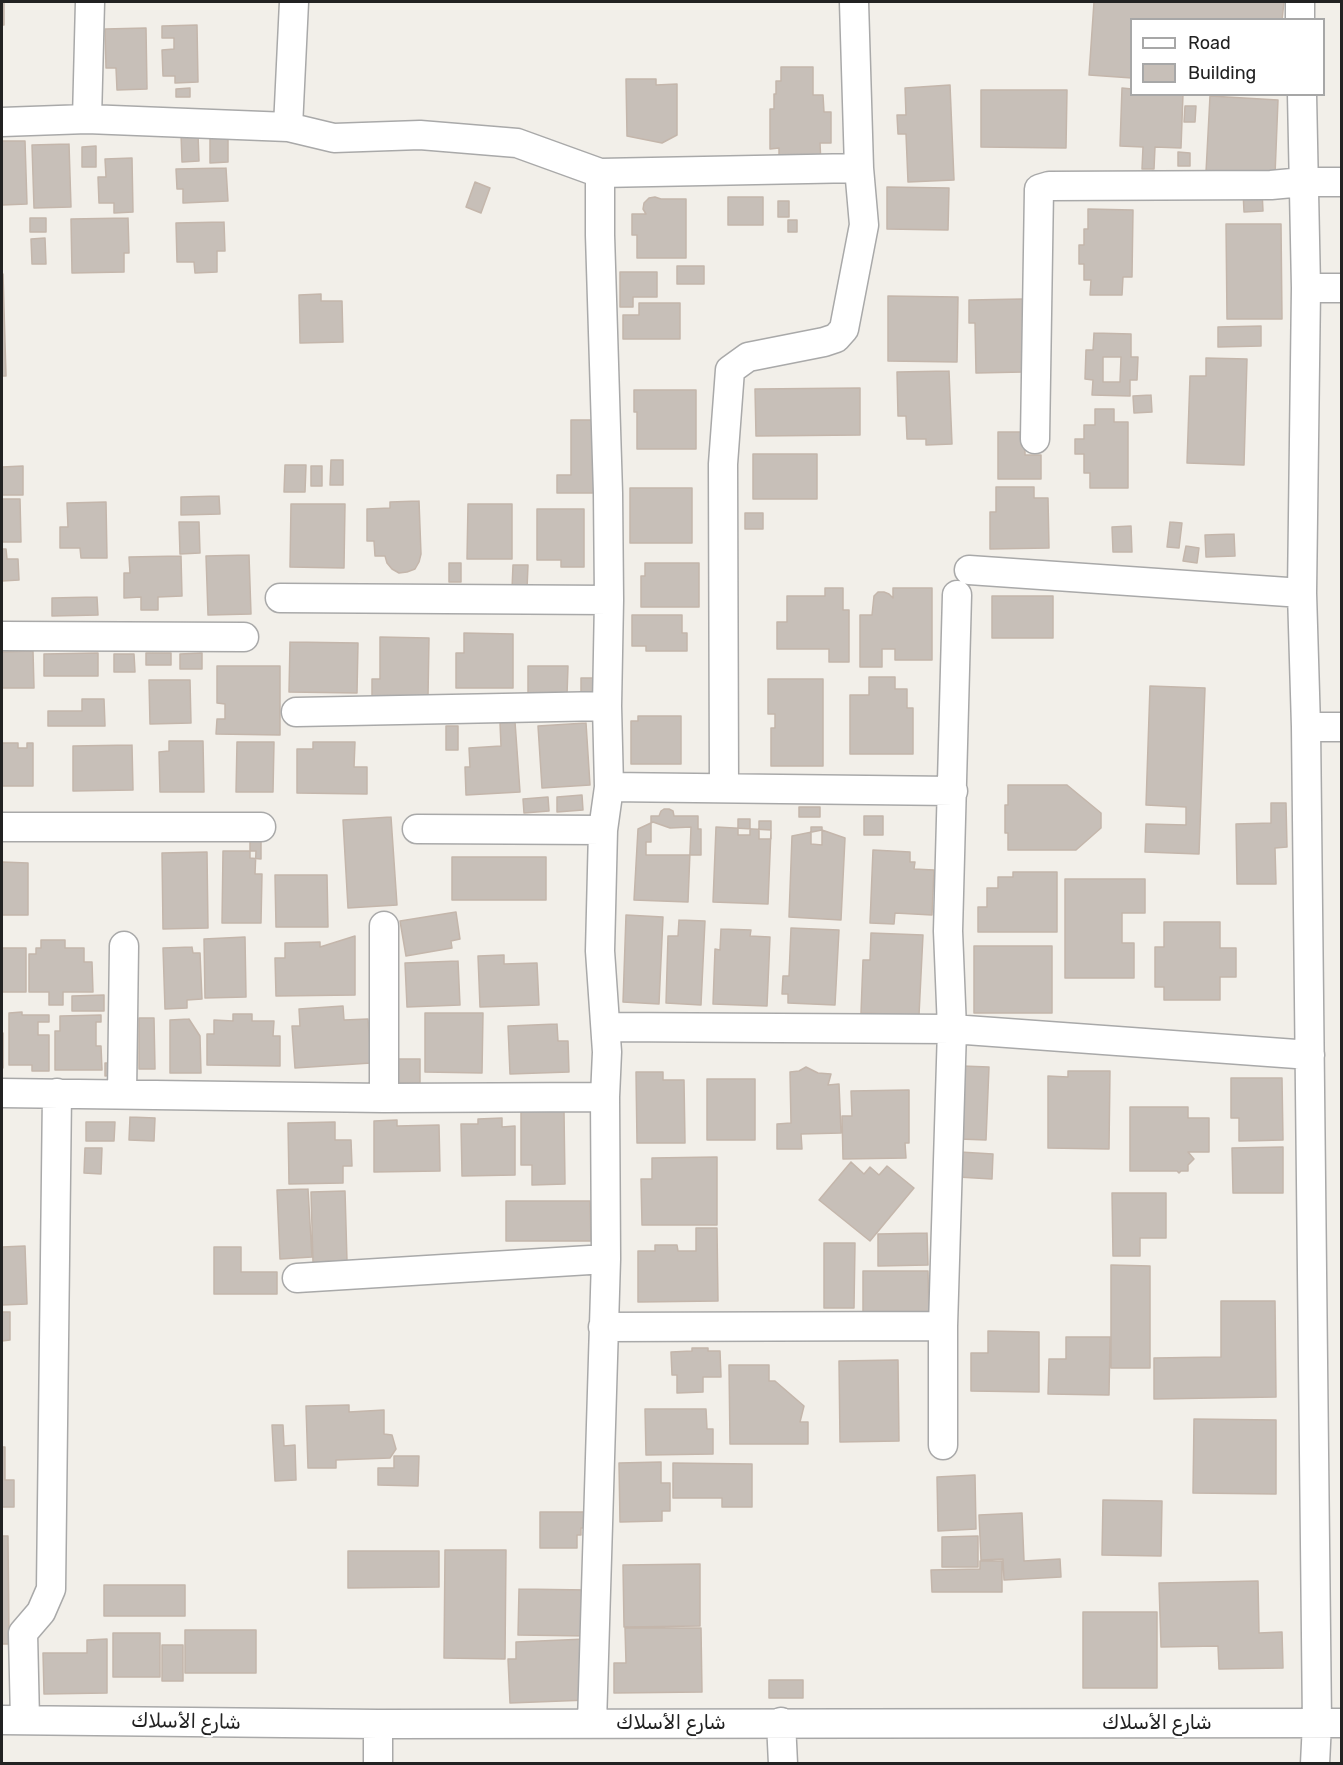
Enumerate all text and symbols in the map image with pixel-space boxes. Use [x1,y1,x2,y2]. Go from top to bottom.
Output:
legend [1130,18,1325,96]
text: Road [1188,32,1231,54]
text: Building [1188,62,1256,84]
street label: شارع الأسلاك [131,1709,241,1735]
street label: شارع الأسلاك [616,1711,726,1735]
street label: شارع الأسلاك [1102,1711,1212,1735]

